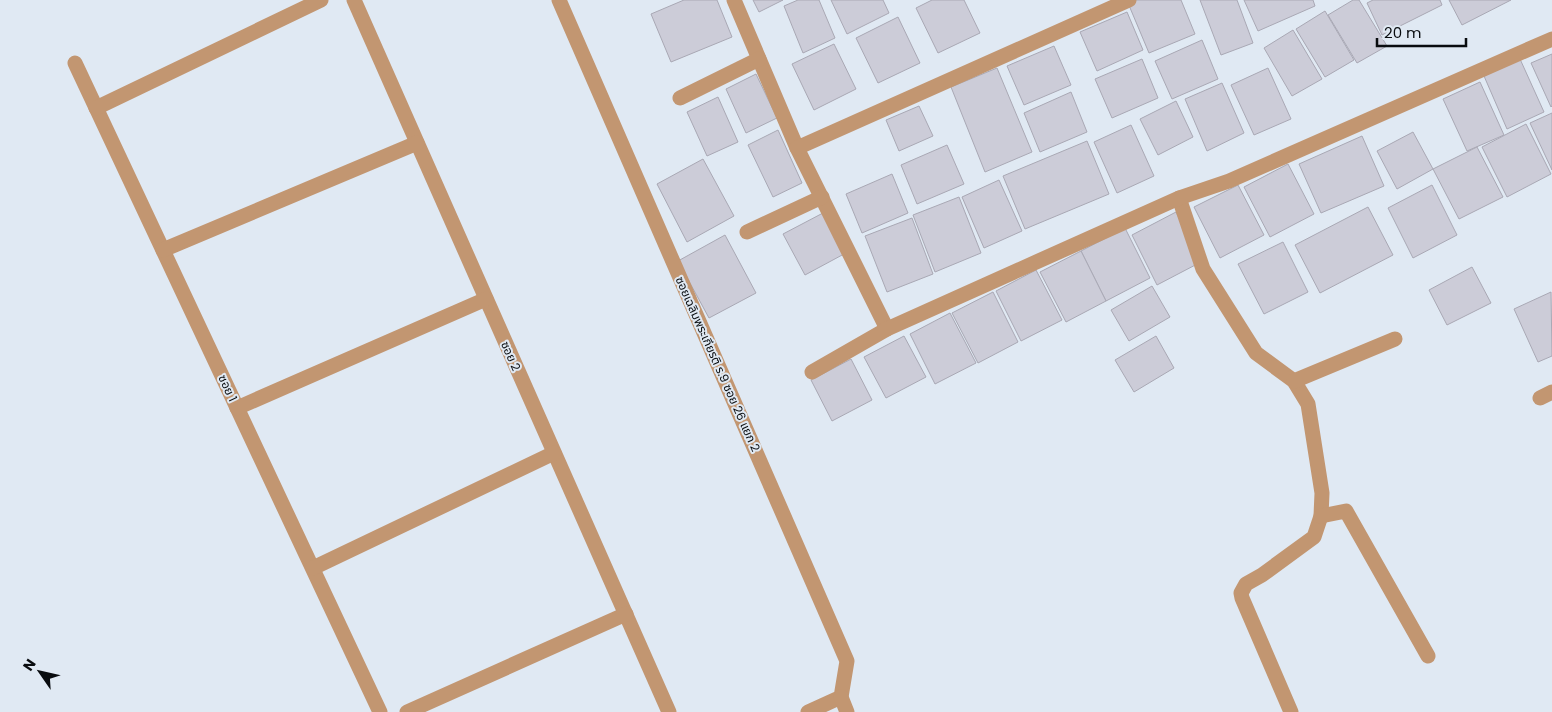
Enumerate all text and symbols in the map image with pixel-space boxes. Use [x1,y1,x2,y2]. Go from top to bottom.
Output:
scale bar [1377,15,1466,47]
text: 20 m [1384,22,1422,43]
street label: ซอยเฉลิมพระเกียรติ ร.9 ซอย 26 แยก 2 [672,274,764,454]
street label: ซอย 2 [497,338,525,374]
street label: ซอย 1 [214,372,242,404]
north arrow [15,647,65,697]
text: N [18,655,40,675]

